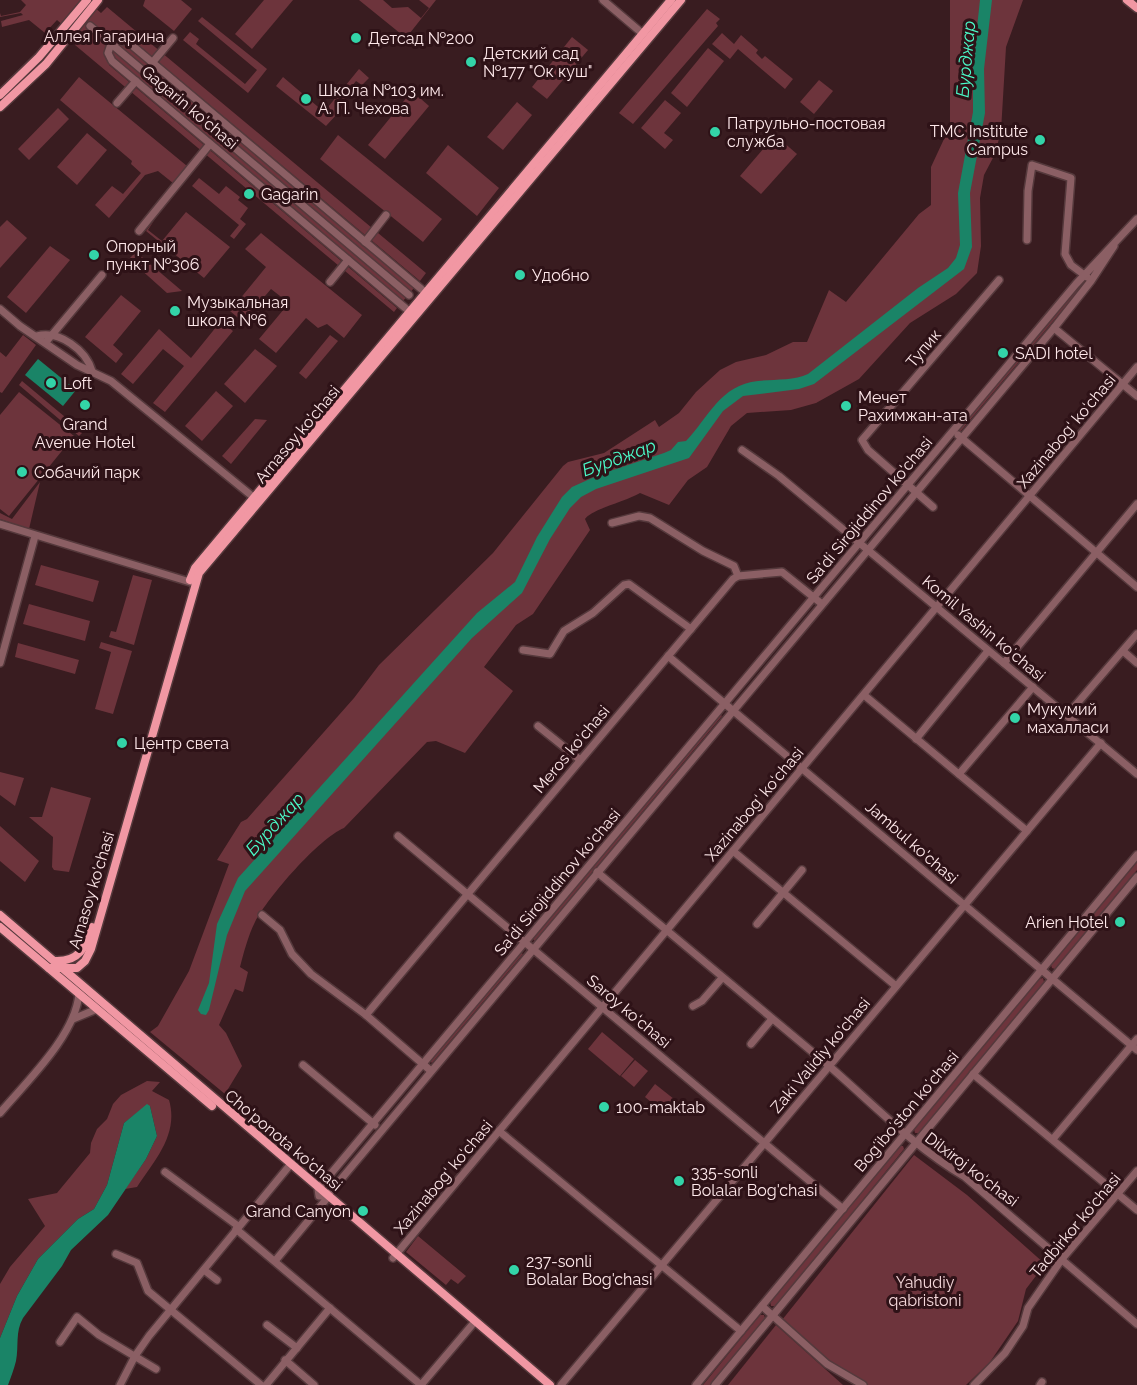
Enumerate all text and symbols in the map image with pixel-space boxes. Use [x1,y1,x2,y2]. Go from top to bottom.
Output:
water label: Бурджар [952,20,979,98]
park label: Аллея Гагарина [44,27,164,46]
place label: Детсад №200 [368,29,474,48]
marker: Детсад №200 [349,31,363,45]
place label: Детский сад №177 "Ок куш" [483,44,592,81]
marker: Детский сад №177 "Ок куш" [464,55,478,69]
street label: Gagarin ko'chasi [138,62,241,153]
place label: Школа №103 им. А. П. Чехова [318,81,444,118]
marker: Школа №103 им. А. П. Чехова [299,92,313,106]
place label: Патрульно-постовая служба [727,114,886,151]
place label: TMC Institute Campus [930,122,1028,159]
marker: Патрульно-постовая служба [708,125,722,139]
marker: TMC Institute Campus [1033,133,1047,147]
place label: Gagarin [261,185,318,204]
marker: Gagarin [242,187,256,201]
place label: Опорный пункт №306 [106,237,199,274]
marker: Опорный пункт №306 [87,248,101,262]
place label: Удобно [532,266,589,285]
marker: Удобно [513,268,527,282]
place label: Mузыкальная школа №6 [187,293,288,330]
marker: Mузыкальная школа №6 [168,304,182,318]
street label: Тупик [902,325,945,371]
place label: SADI hotel [1015,344,1093,363]
marker: SADI hotel [996,346,1010,360]
street label: Xazinabog‘ ko‘chasi [1013,370,1120,492]
place label: Loft [63,374,93,393]
marker: Loft [44,376,58,390]
street label: Arnasoy ko'chasi [251,382,344,487]
place label: Мечет Рахимжан-ата [858,388,968,425]
marker: Grand Avenue Hotel [78,398,92,412]
marker: Мечет Рахимжан-ата [839,399,853,413]
place label: Grand Avenue Hotel [35,415,136,452]
street label: Sa'di Sirojiddinov ko'chasi [802,433,936,588]
water label: Бурджар [579,434,659,481]
place label: Собачий парк [34,463,140,482]
marker: Собачий парк [15,465,29,479]
street label: Komil Yashin koʻchasi [918,571,1049,685]
place label: Мукумий махалласи [1027,700,1109,737]
street label: Meros ko‘chasi [529,702,613,797]
marker: Мукумий махалласи [1008,711,1022,725]
place label: Центр света [134,734,229,753]
marker: Центр света [115,736,129,750]
street label: Xazinabog‘ ko‘chasi [701,743,808,865]
water label: Бурджар [241,788,308,859]
street label: Jambul ko'chasi [862,797,962,888]
street label: Sa'di Sirojiddinov ko'chasi [490,805,624,960]
street label: Arnasoy ko'chasi [65,829,118,951]
place label: Arien Hotel [1025,913,1109,932]
marker: Arien Hotel [1113,915,1127,929]
street label: Saroy ko‘chasi [583,971,674,1052]
street label: Zaki Validiy ko'chasi [767,994,874,1117]
street label: Bogʻiboʻston koʻchasi [850,1047,962,1176]
street label: Cho'ponota ko'chasi [221,1086,346,1195]
place label: 100-maktab [616,1098,705,1117]
marker: 100-maktab [597,1100,611,1114]
street label: Xazinabog‘ ko‘chasi [390,1116,497,1238]
street label: Dilxiroj ko‘chasi [921,1128,1022,1211]
place label: 335-sonli Bolalar Bog'chasi [691,1163,817,1200]
street label: Tadbirkor ko'chasi [1026,1169,1125,1281]
marker: 335-sonli Bolalar Bog'chasi [672,1174,686,1188]
place label: Grand Canyon [246,1202,351,1221]
marker: Grand Canyon [356,1204,370,1218]
place label: 237-sonli Bolalar Bog'chasi [526,1252,652,1289]
marker: 237-sonli Bolalar Bog'chasi [507,1263,521,1277]
park label: Yahudiy qabristoni [889,1273,961,1310]

